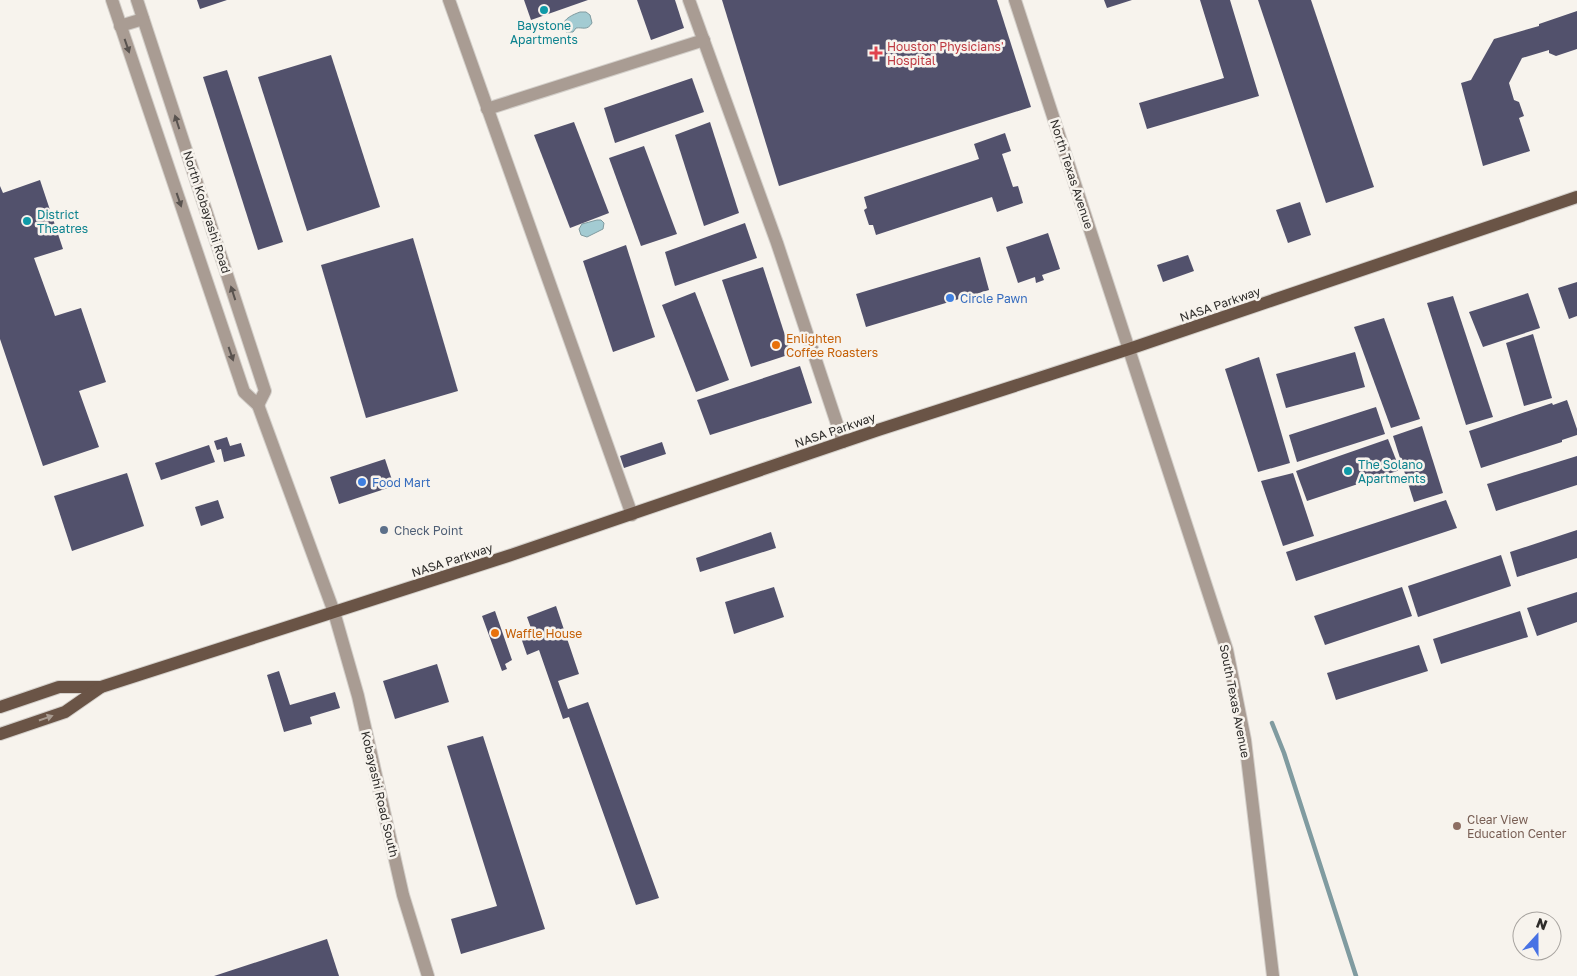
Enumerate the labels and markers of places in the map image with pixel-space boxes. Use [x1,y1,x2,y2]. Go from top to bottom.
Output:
marker: Baystone Apartments [538,4,550,16]
place label: Baystone Apartments [510,18,578,47]
place label: Houston Physicians' Hospital [887,39,1004,68]
marker: Houston Physicians' Hospital [869,46,883,60]
place label: District Theatres [37,207,88,236]
marker: District Theatres [21,215,33,227]
place label: Circle Pawn [960,291,1028,306]
marker: Circle Pawn [944,292,956,304]
place label: Enlighten Coffee Roasters [786,331,878,360]
marker: Enlighten Coffee Roasters [770,339,782,351]
place label: The Solano Apartments [1358,457,1426,486]
marker: The Solano Apartments [1342,465,1354,477]
place label: Food Mart [372,475,431,490]
marker: Food Mart [356,476,368,488]
place label: Check Point [394,523,463,538]
marker: Check Point [378,524,390,536]
place label: Waffle House [505,626,582,641]
marker: Waffle House [489,627,501,639]
place label: Clear View Education Center [1467,812,1567,841]
marker: Clear View Education Center [1451,820,1463,832]

